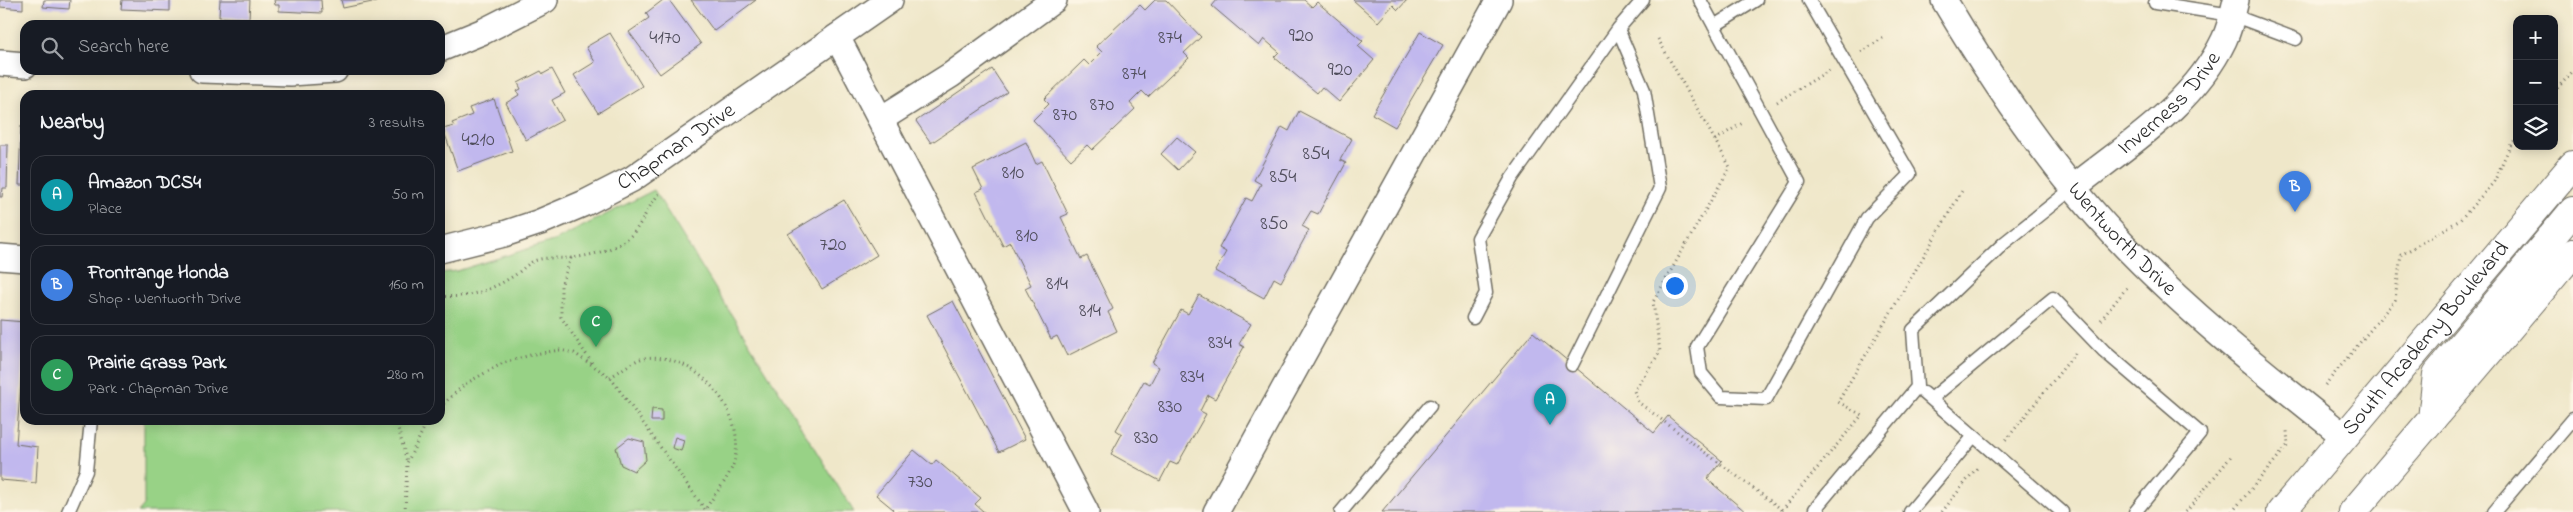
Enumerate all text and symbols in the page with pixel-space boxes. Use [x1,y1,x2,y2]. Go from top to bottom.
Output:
map controls [2513,15,2558,150]
button: + [2513,15,2558,60]
search box [20,20,445,75]
house number: 920 [1289,22,1314,51]
house number: 4170 [649,24,681,53]
house number: 874 [1158,24,1182,53]
icon: search [38,34,66,62]
text: Search here [78,34,169,61]
street label: Inverness Drive [2111,46,2230,164]
house number: 920 [1328,56,1353,85]
house number: 874 [1122,60,1146,89]
button: − [2513,60,2558,105]
house number: 870 [1090,91,1115,120]
street label: Chapman Drive [612,95,743,200]
house number: 870 [1053,101,1078,130]
button: layers [2513,105,2558,150]
text: Nearby [40,108,104,138]
text: 3 results [369,111,425,135]
house number: 4210 [461,126,495,155]
house number: 854 [1302,140,1330,169]
house number: 810 [1002,159,1025,188]
house number: 854 [1269,163,1297,192]
text: Amazon DCS4 [88,170,201,197]
pin: B [2279,171,2311,212]
street label: Wentworth Drive [2059,176,2183,304]
text: A [52,183,62,207]
text: 50 m [392,183,424,207]
text: Place [88,197,122,221]
house number: 850 [1260,210,1288,239]
house number: 810 [1016,222,1039,251]
house number: 720 [820,231,847,260]
street label: South Academy Boulevard [2335,235,2518,443]
text: Frontrange Honda [88,260,229,287]
house number: 814 [1046,270,1068,299]
text: B [52,273,62,297]
text: 160 m [389,273,424,297]
your location [1662,273,1688,299]
text: Shop · Wentworth Drive [88,287,241,311]
house number: 814 [1079,297,1101,326]
pin: C [580,306,612,347]
house number: 834 [1208,329,1232,358]
text: Prairie Grass Park [88,350,227,377]
text: C [53,363,61,387]
text: 280 m [387,363,424,387]
house number: 834 [1180,363,1204,392]
text: Park · Chapman Drive [88,377,228,401]
pin: A [1534,384,1566,425]
house number: 830 [1158,393,1183,422]
house number: 830 [1134,424,1159,453]
house number: 730 [907,468,933,497]

